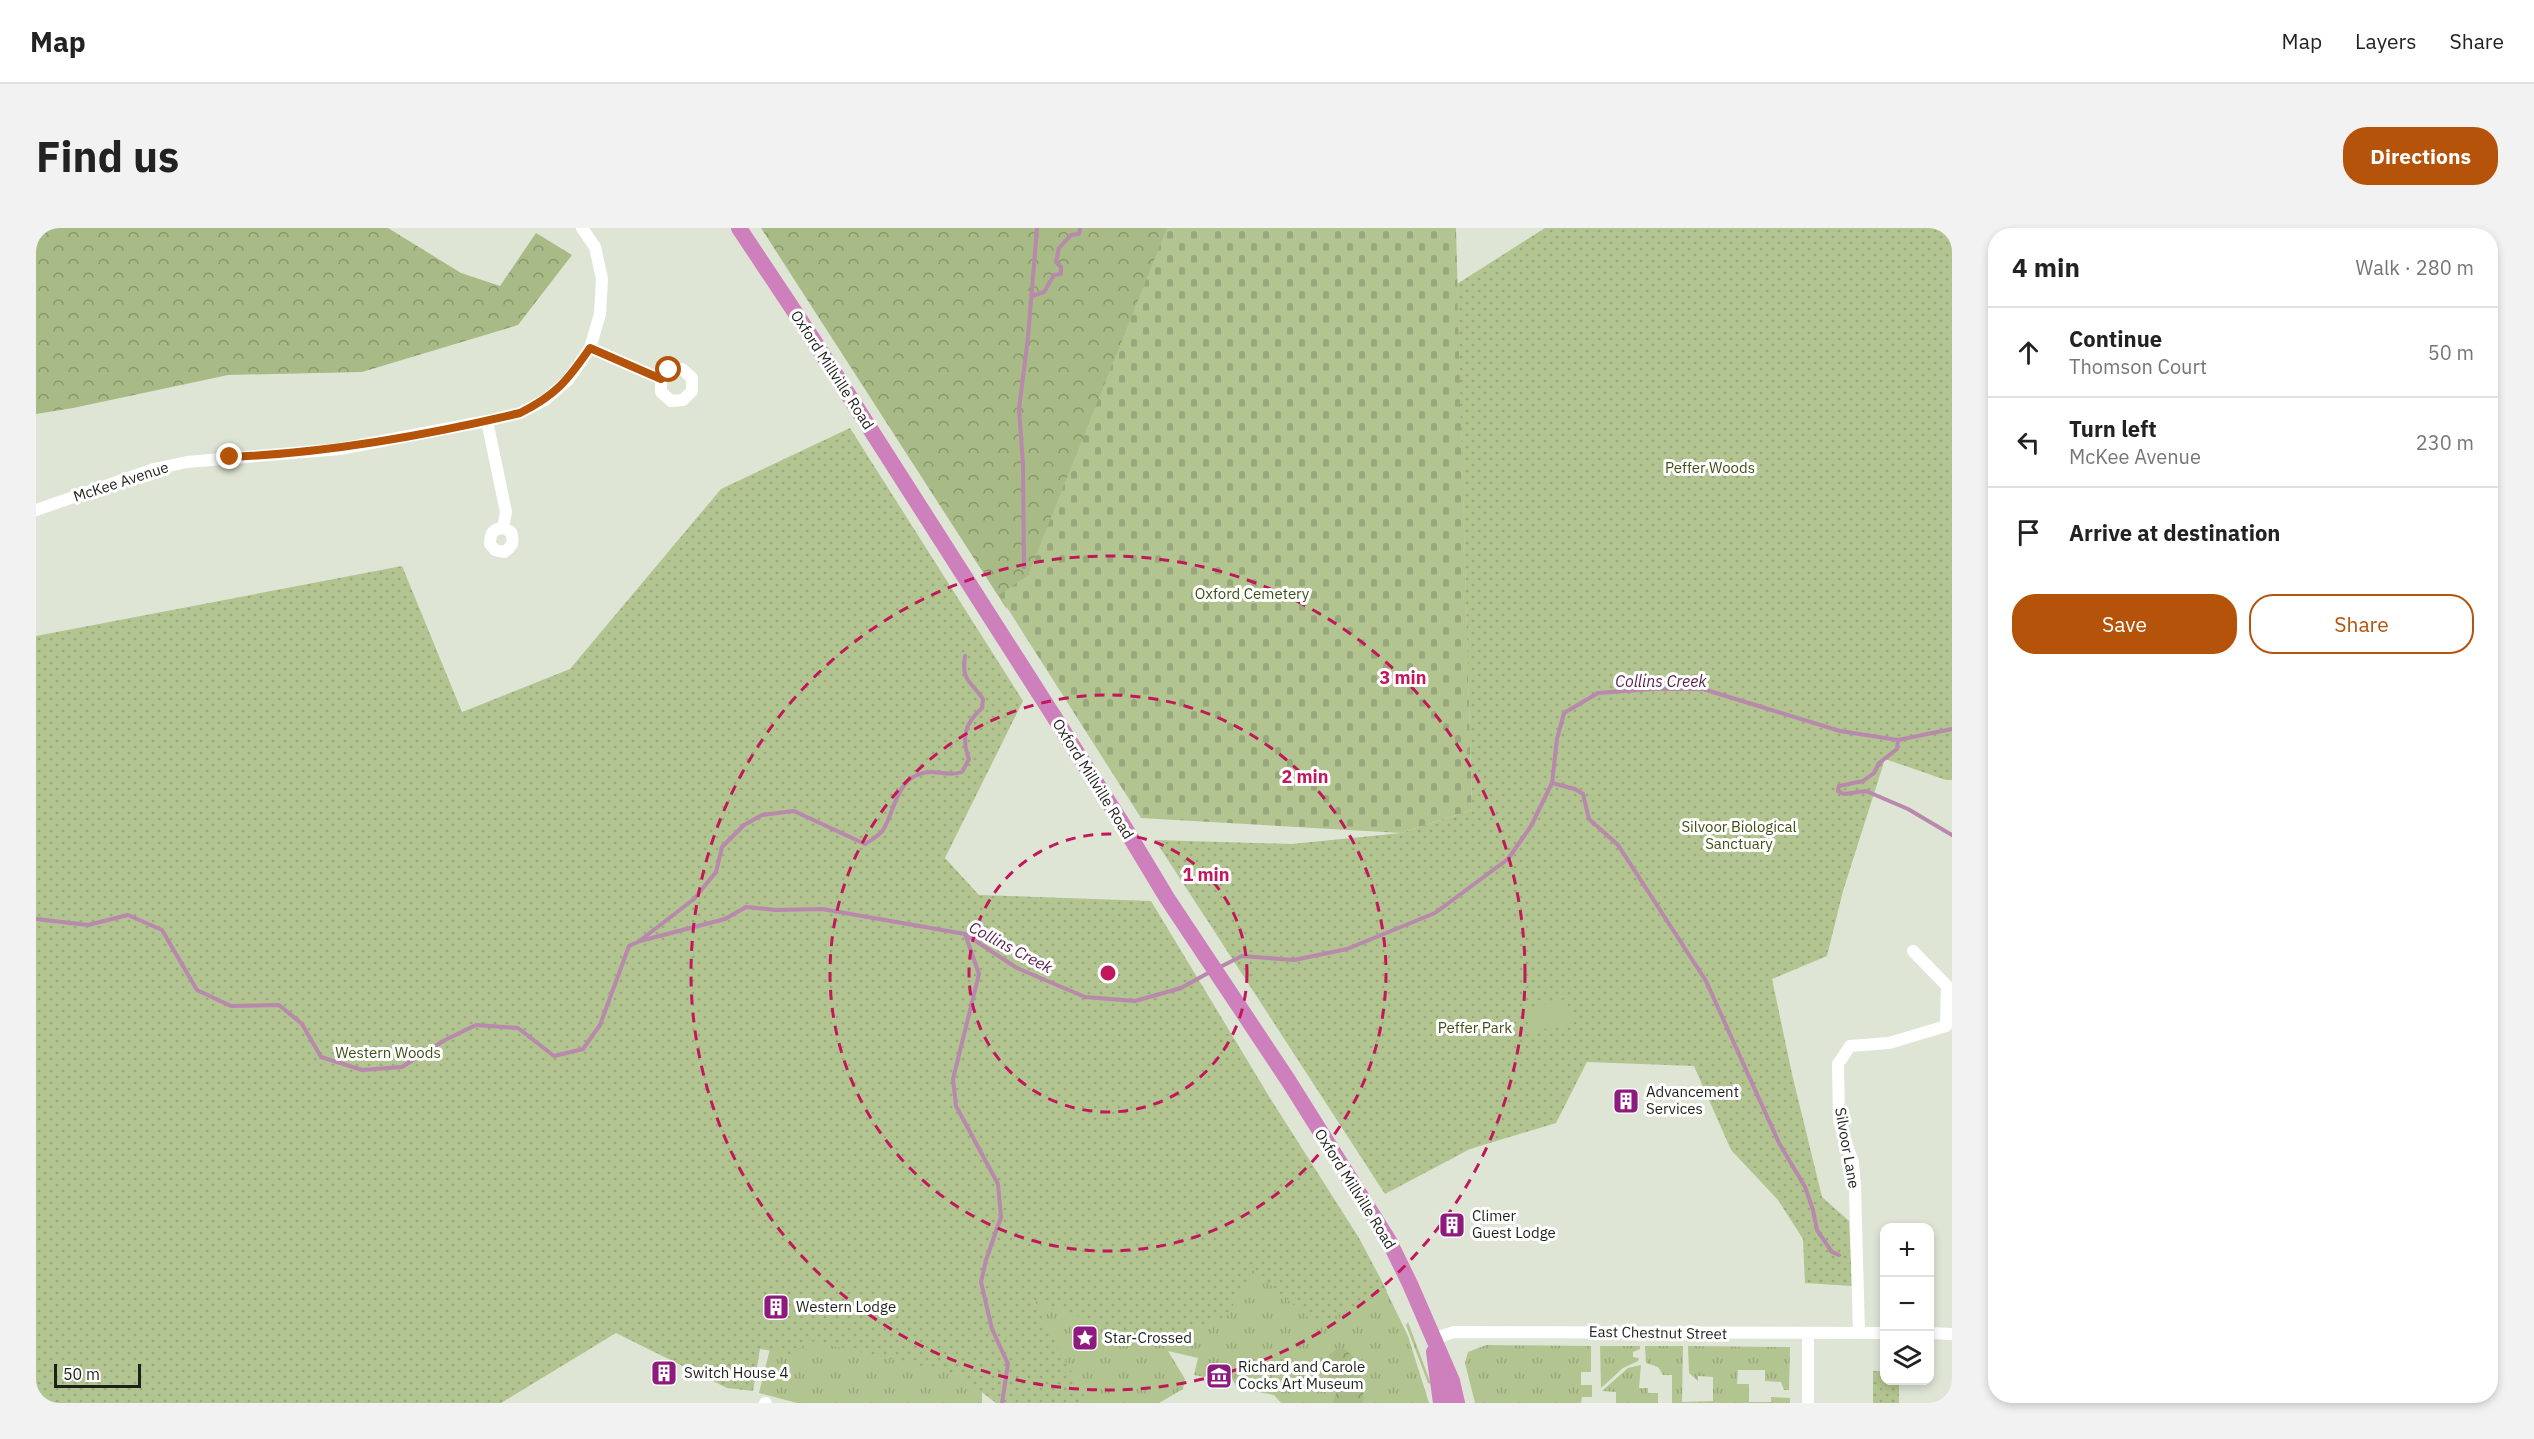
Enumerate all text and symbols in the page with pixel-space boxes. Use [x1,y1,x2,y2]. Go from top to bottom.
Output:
text: Map [30,23,86,60]
text: Map [2282,27,2322,55]
text: Layers [2355,27,2417,55]
text: Share [2450,27,2504,55]
button: Directions [2343,127,2498,185]
text: Find us [36,129,179,184]
text: 4 min [2012,250,2080,284]
text: Walk · 280 m [2356,254,2474,281]
street label: Oxford Millville Road [787,307,878,433]
text: Continue [2069,324,2162,353]
icon: ahead [2012,336,2045,369]
text: 50 m [2428,339,2474,366]
text: Thomson Court [2069,353,2207,380]
route start [655,356,681,382]
text: Turn left [2069,414,2157,443]
icon: left [2012,426,2045,459]
text: 230 m [2416,429,2474,456]
route end [216,443,242,469]
text: McKee Avenue [2069,443,2201,470]
street label: McKee Avenue [71,457,171,506]
park label: Peffer Woods [1665,458,1755,477]
icon: arrive [2012,516,2045,549]
text: Arrive at destination [2069,518,2280,547]
park label: Oxford Cemetery [1195,584,1310,603]
button: Save [2012,594,2237,654]
button: Share [2249,594,2474,654]
text: 3 min [1379,666,1427,689]
water label: Collins Creek [1615,671,1707,691]
street label: Oxford Millville Road [1049,715,1138,842]
text: 2 min [1281,765,1329,788]
park label: Silvoor Biological Sanctuary [1681,817,1797,853]
text: 1 min [1182,863,1230,886]
water label: Collins Creek [966,917,1057,978]
centre of rings [1098,963,1118,983]
park label: Peffer Park [1438,1018,1512,1037]
park label: Western Woods [335,1043,441,1062]
place label: Advancement Services [1646,1082,1739,1118]
building icon: Advancement Services [1611,1086,1641,1116]
street label: Silvoor Lane [1831,1106,1864,1190]
street label: Oxford Millville Road [1311,1125,1400,1252]
place label: Climer Guest Lodge [1472,1206,1556,1242]
building icon: Climer Guest Lodge [1437,1210,1467,1240]
map controls [1880,1223,1934,1385]
button: + [1880,1223,1934,1277]
button: − [1880,1277,1934,1331]
building icon: Western Lodge [761,1292,791,1322]
place label: Western Lodge [796,1297,896,1316]
street label: East Chestnut Street [1589,1322,1727,1343]
place icon: Star-Crossed [1070,1323,1100,1353]
place label: Star-Crossed [1104,1328,1192,1347]
button: layers [1880,1331,1934,1385]
place label: Richard and Carole Cocks Art Museum [1238,1357,1365,1393]
building icon: Switch House 4 [649,1358,679,1388]
scale bar [54,1361,141,1388]
museum icon: Richard and Carole Cocks Art Museum [1204,1361,1234,1391]
place label: Switch House 4 [684,1363,788,1382]
text: 50 m [63,1364,100,1384]

